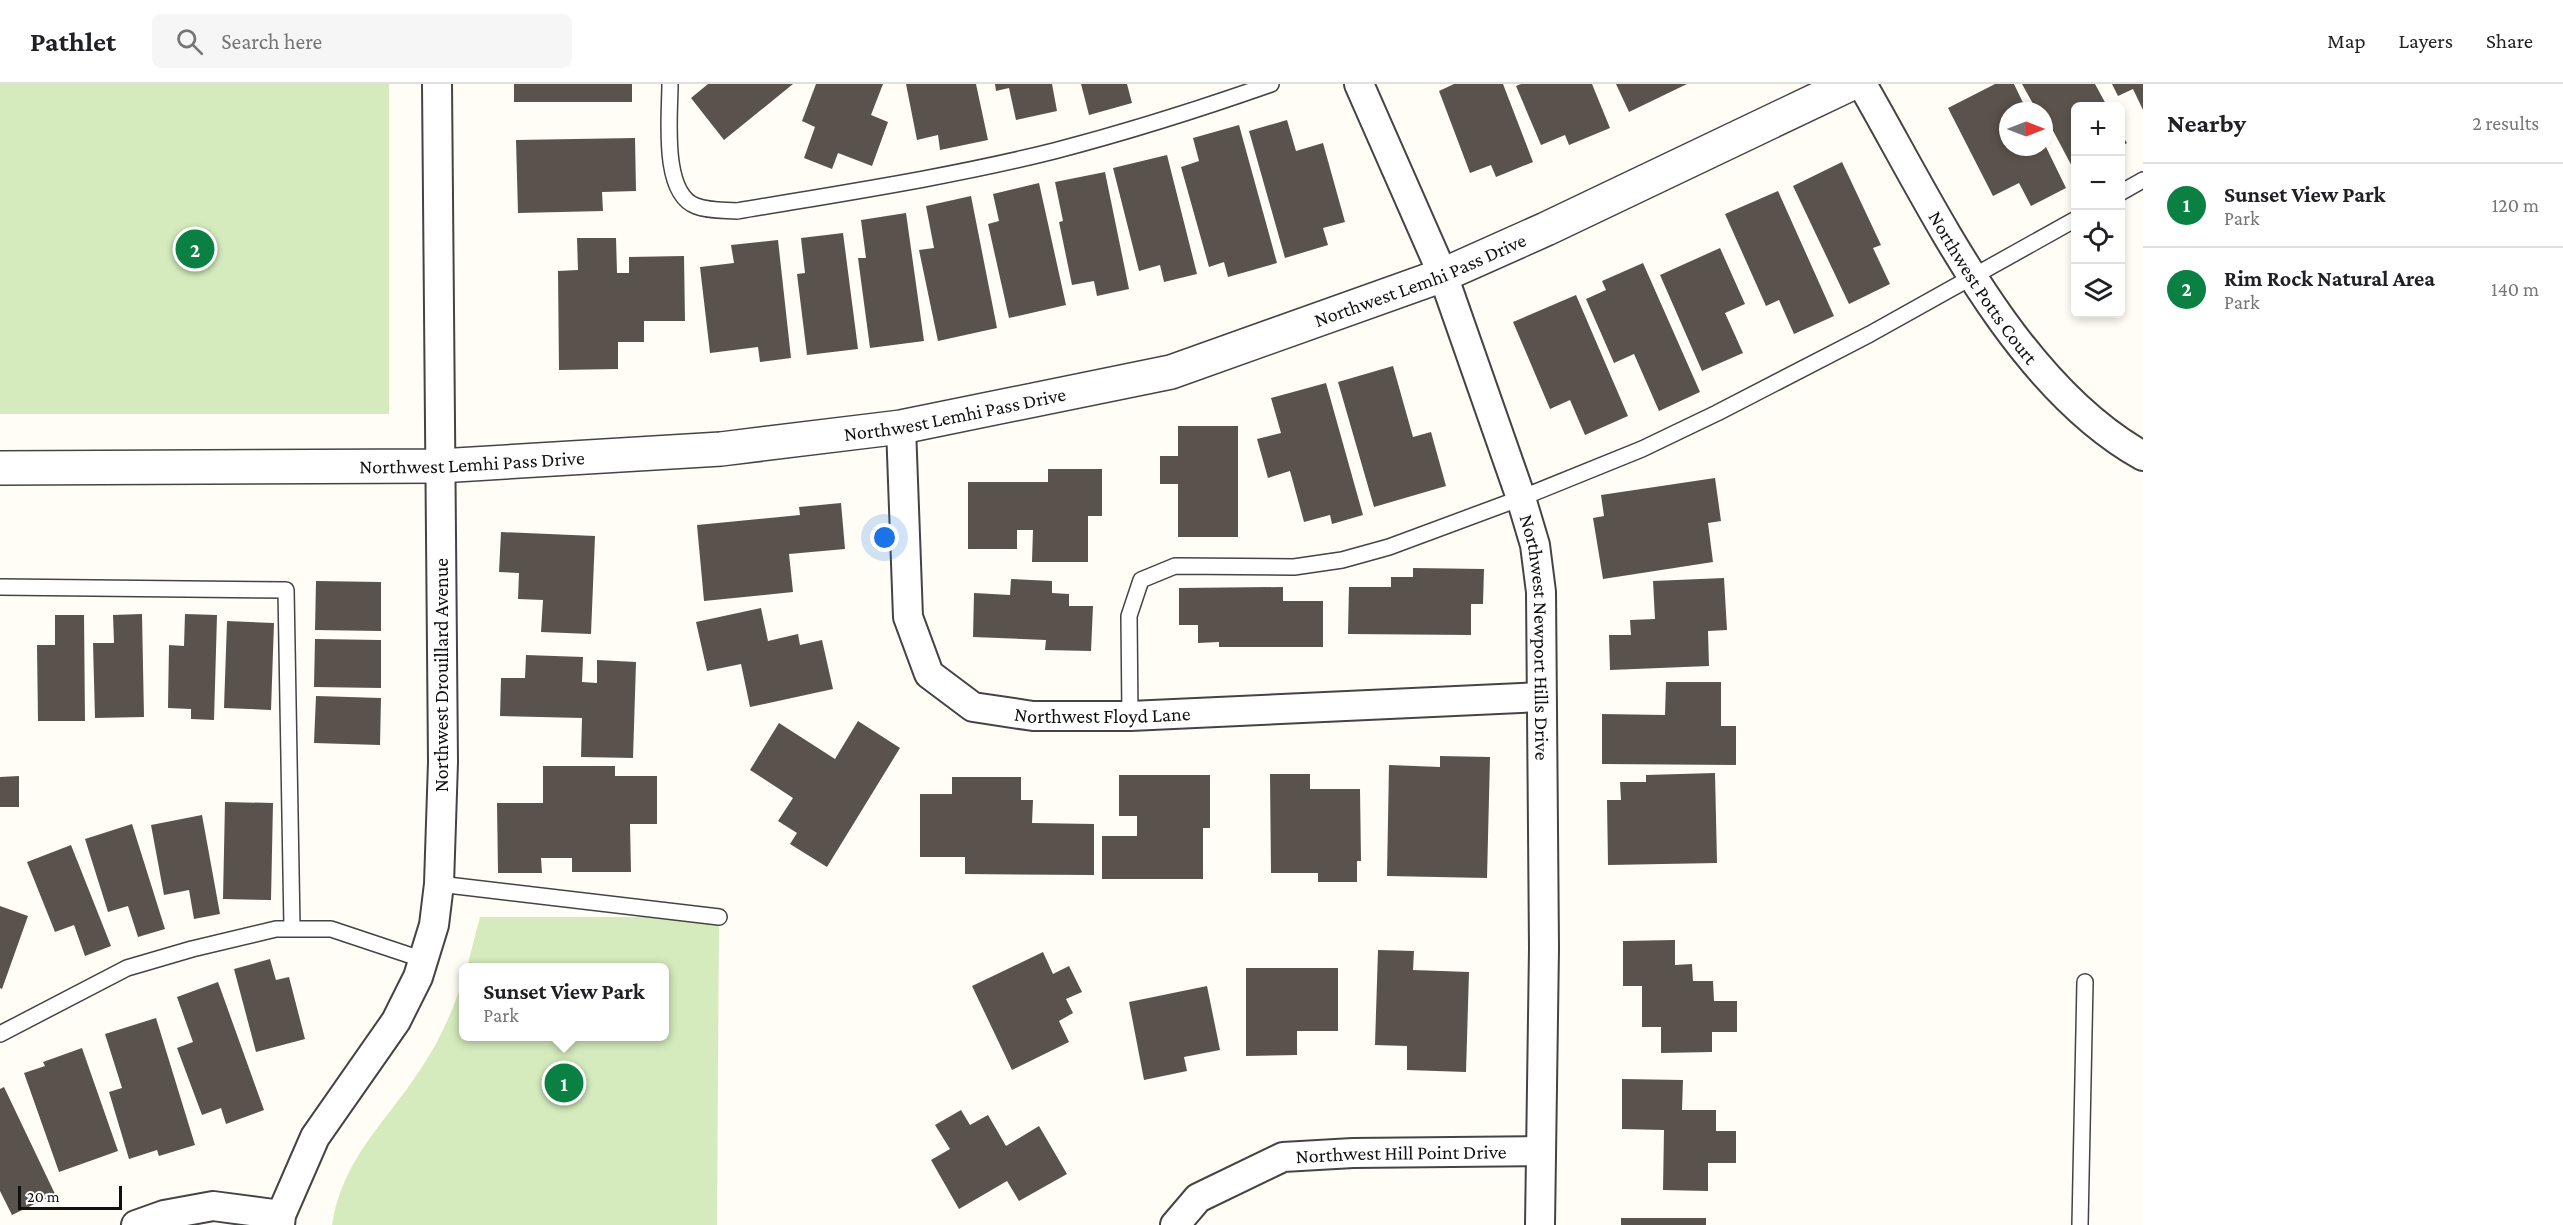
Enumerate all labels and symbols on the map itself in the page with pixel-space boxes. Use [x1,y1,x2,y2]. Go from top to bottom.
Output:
north arrow [1999,102,2053,156]
street label: Northwest Potts Court [1924,207,2042,369]
pin: 2 [176,226,214,272]
street label: Northwest Lemhi Pass Drive [1311,228,1529,331]
street label: Northwest Lemhi Pass Drive [842,383,1068,445]
street label: Northwest Lemhi Pass Drive [359,446,585,477]
street label: Northwest Newport Hills Drive [1515,512,1553,761]
your location [870,523,899,552]
street label: Northwest Drouillard Avenue [430,558,452,792]
street label: Northwest Floyd Lane [1013,702,1191,728]
pin: 1 [544,1060,584,1106]
street label: Northwest Hill Point Drive [1295,1140,1507,1167]
scale bar [18,1183,122,1210]

